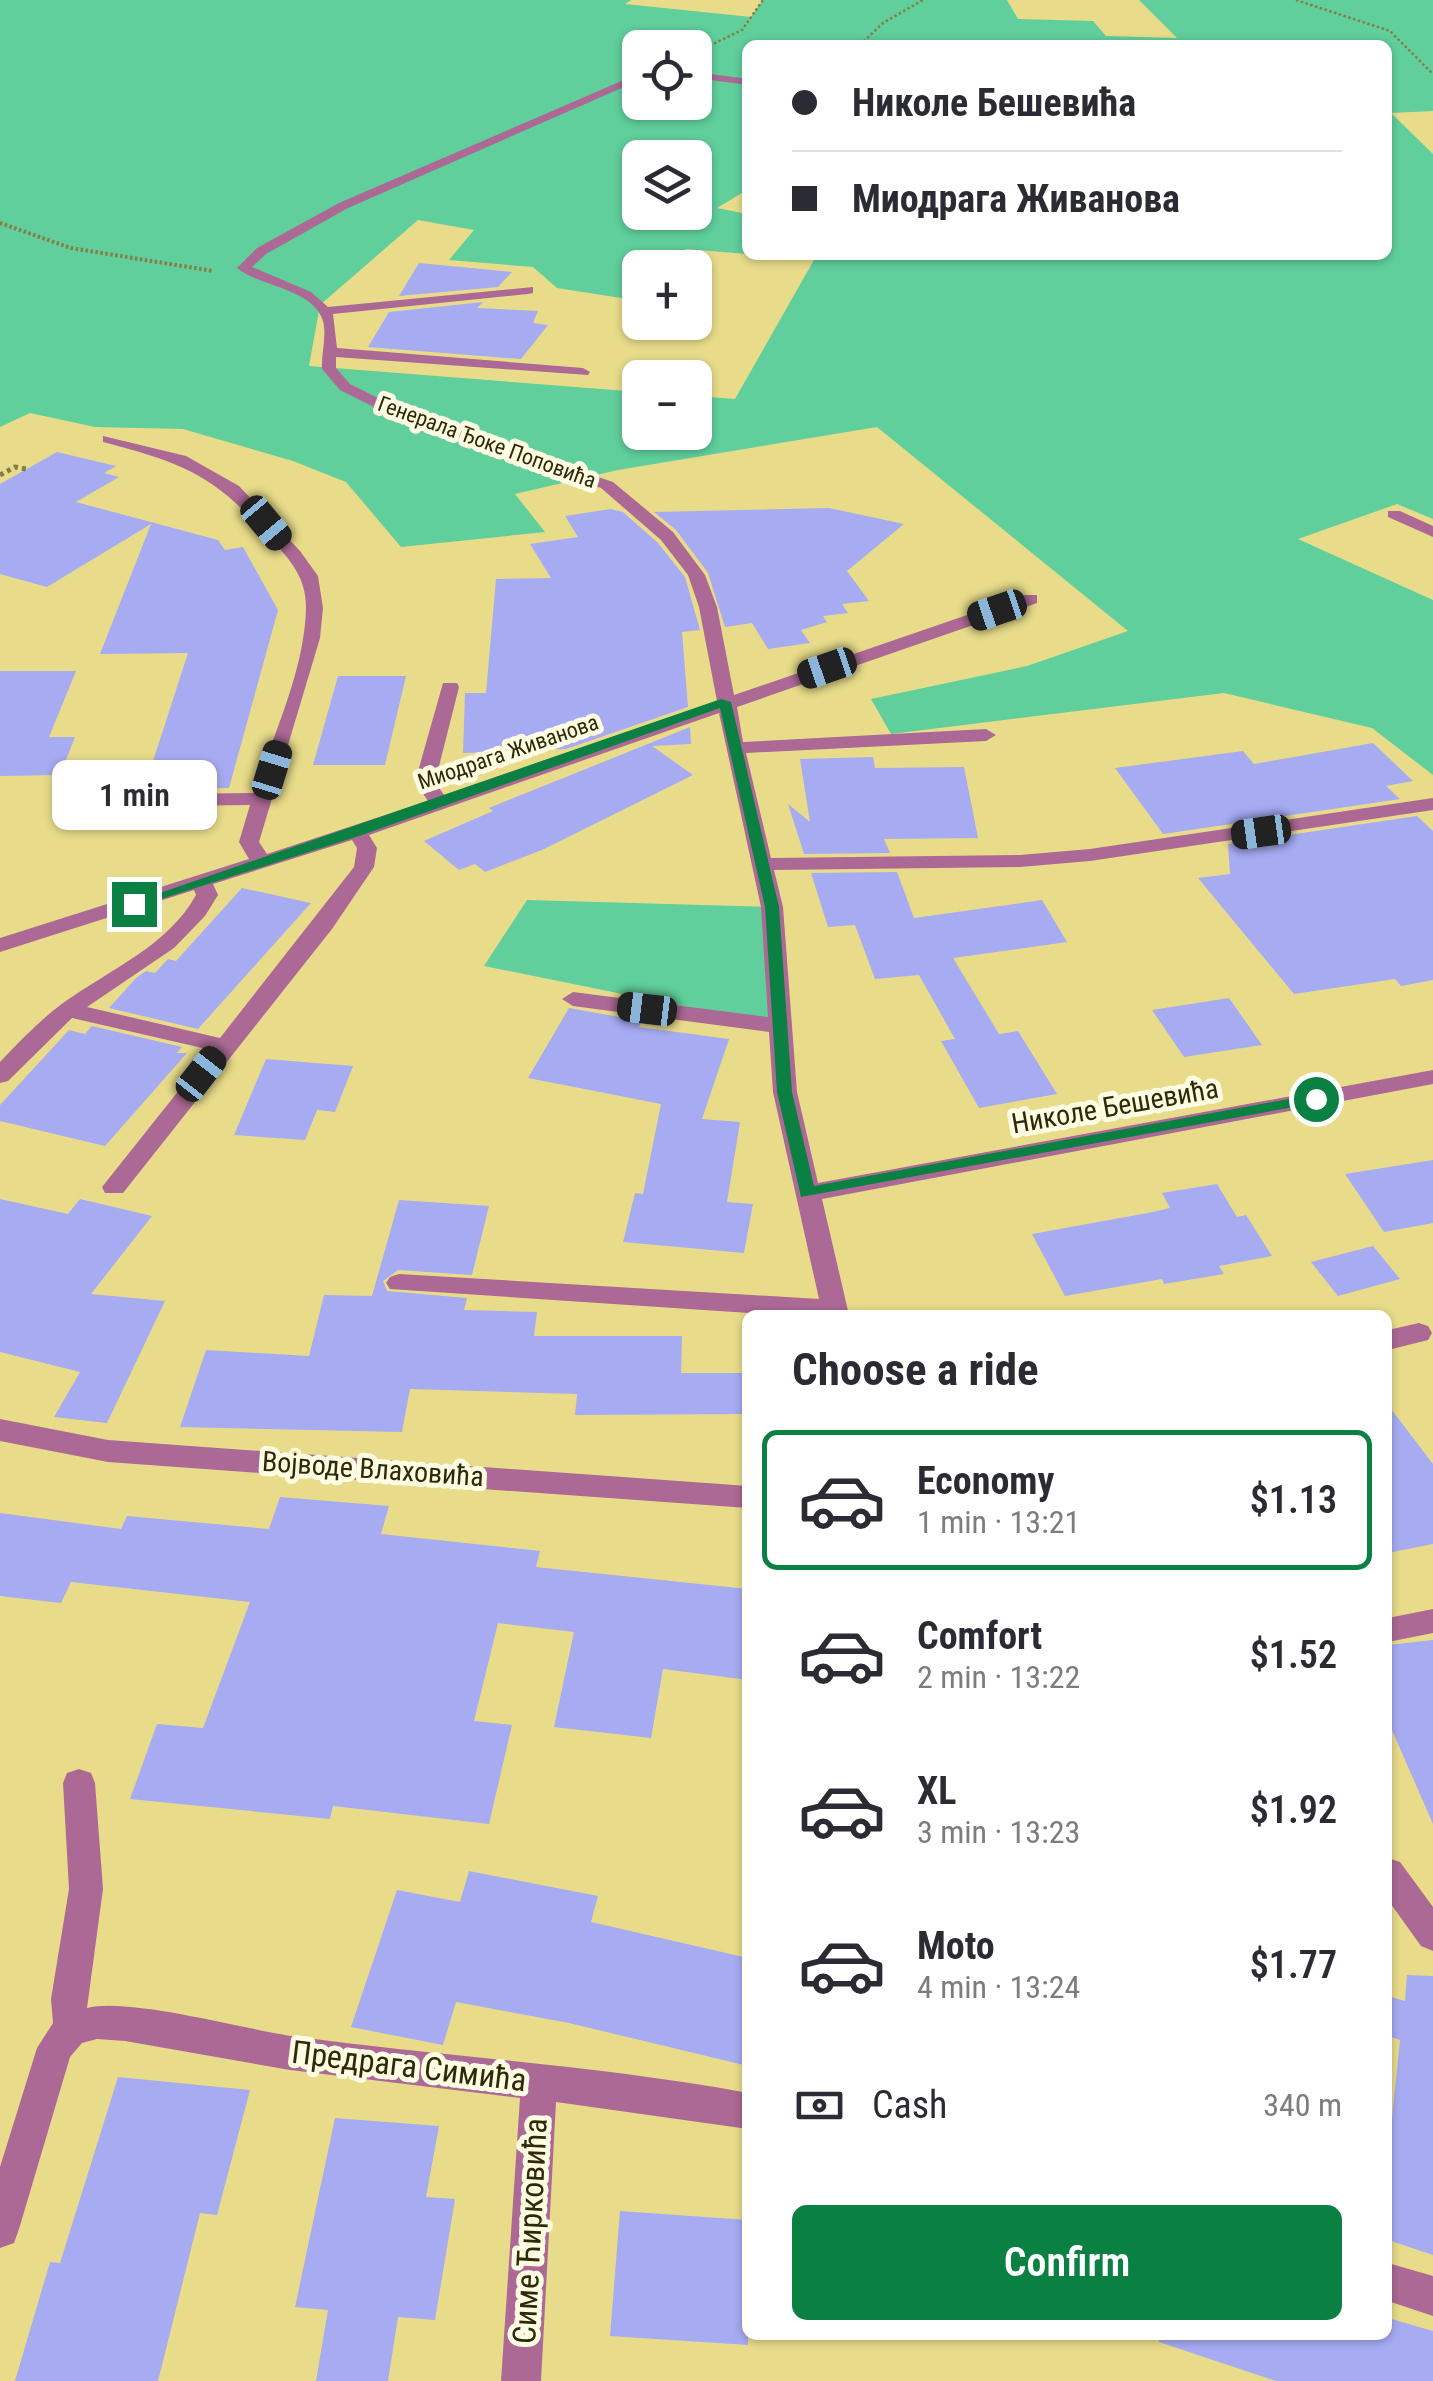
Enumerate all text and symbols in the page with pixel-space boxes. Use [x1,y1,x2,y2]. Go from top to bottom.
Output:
map controls [622,30,712,450]
button: locate [622,30,712,120]
text: Николе Бешевића [852,81,1136,125]
button: layers [622,140,712,230]
text: Миодрага Живанова [852,177,1180,221]
button: + [622,250,712,340]
button: − [622,360,712,450]
street label: Генерала Ђоке Поповића [375,391,599,493]
car [235,490,297,556]
car [964,586,1030,634]
car [794,644,860,692]
street label: Миодрага Живанова [415,709,601,795]
car [249,737,295,803]
callout: 1 min [52,759,216,829]
text: 1 min [99,776,170,814]
car [1229,813,1293,851]
route end [112,882,157,927]
car [615,990,679,1028]
car [171,1041,231,1107]
street label: Николе Бешевића [1009,1072,1221,1140]
route start [1294,1077,1339,1122]
text: Choose a ride [792,1343,1039,1396]
street label: Војводе Влаховића [261,1445,485,1493]
icon: car [797,1455,887,1545]
text: Economy [917,1459,1054,1503]
text: $1.13 [1250,1478,1337,1522]
text: 1 min · 13:21 [917,1503,1080,1541]
icon: car [797,1610,887,1700]
text: Comfort [917,1614,1042,1658]
text: $1.52 [1250,1633,1337,1677]
text: 2 min · 13:22 [917,1658,1080,1696]
icon: car [797,1765,887,1855]
text: XL [917,1769,956,1813]
text: $1.92 [1250,1788,1337,1832]
text: 3 min · 13:23 [917,1813,1080,1851]
icon: car [797,1920,887,2010]
text: Moto [917,1924,995,1968]
text: $1.77 [1250,1943,1337,1987]
text: 4 min · 13:24 [917,1968,1080,2006]
street label: Предрага Симића [289,2033,529,2099]
icon: cash [792,2078,847,2133]
text: Cash [872,2083,947,2127]
text: 340 m [1263,2086,1342,2124]
street label: Симе Ћирковића [505,2117,555,2345]
button: Confirm [792,2205,1342,2320]

